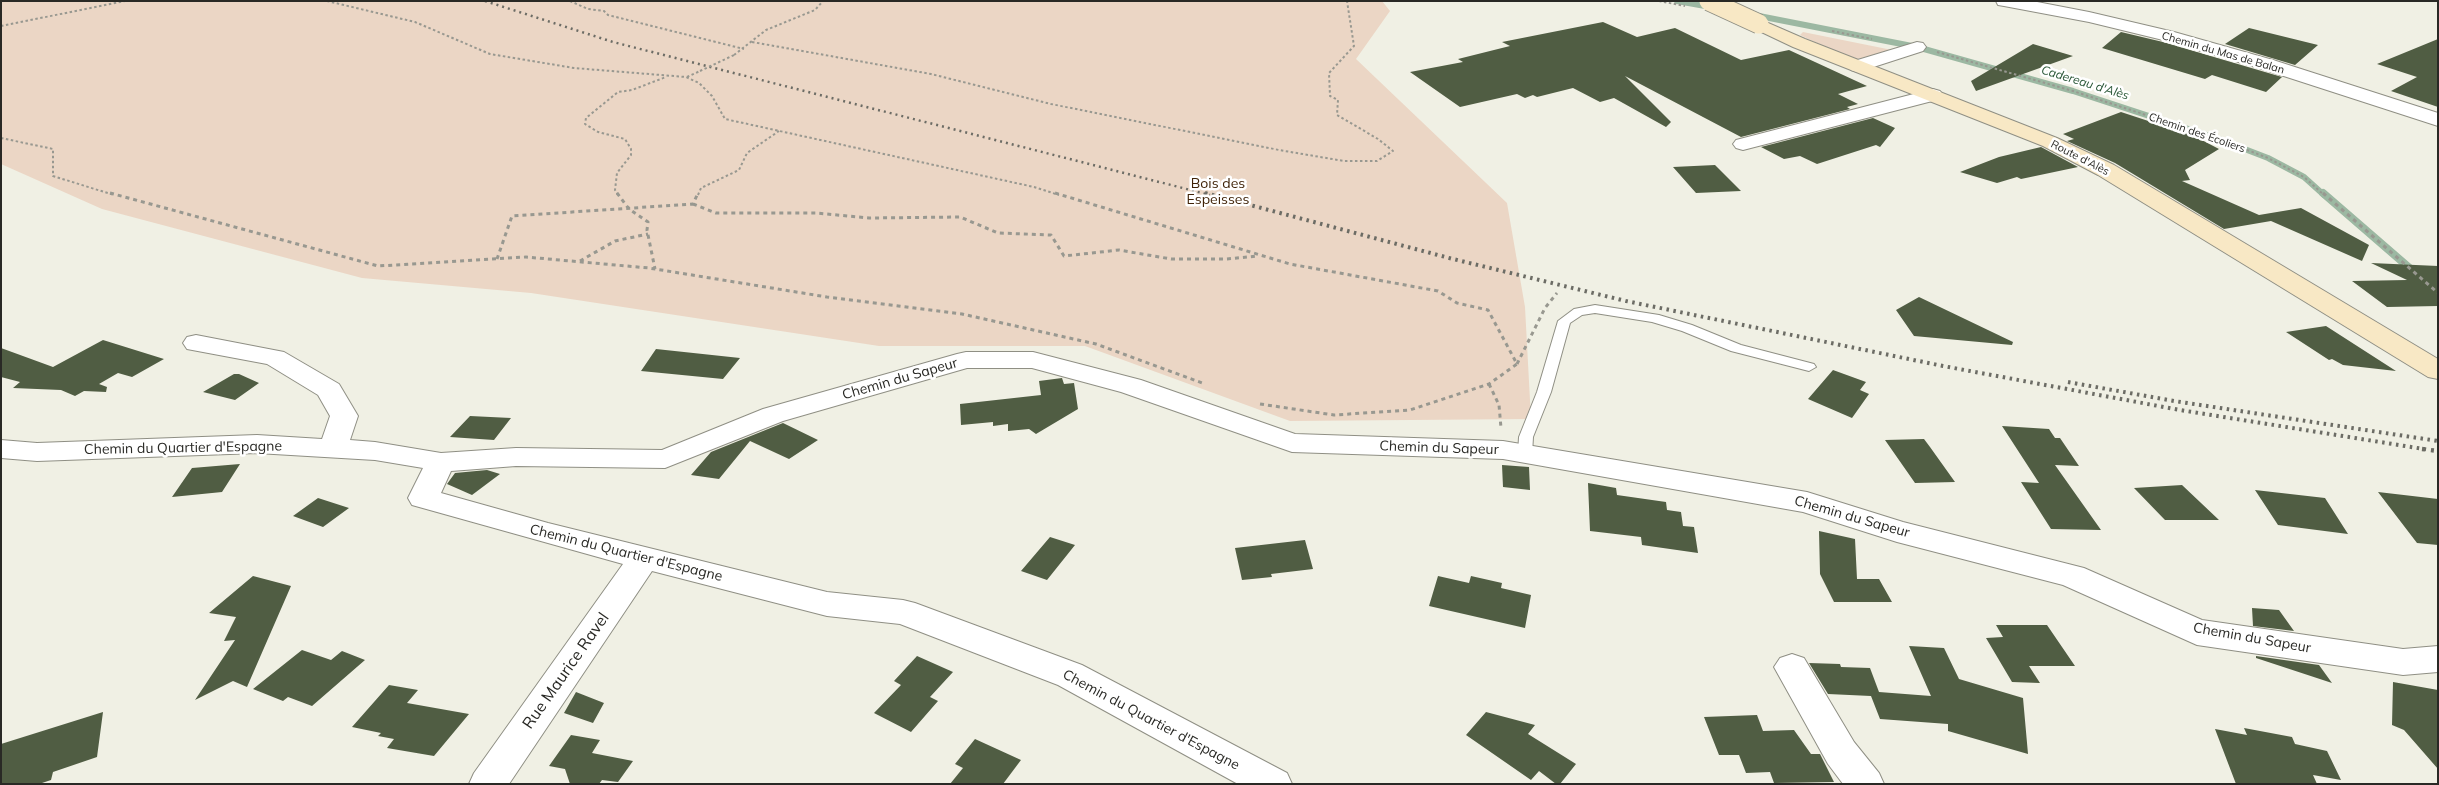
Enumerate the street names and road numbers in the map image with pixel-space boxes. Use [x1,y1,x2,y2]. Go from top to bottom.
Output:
street label: Chemin du Mas de Balan [2160,29,2286,77]
street label: Chemin des Écoliers [2147,110,2247,156]
street label: Route d'Alès [2049,138,2111,178]
street label: Chemin du Sapeur [840,354,960,404]
street label: Chemin du Quartier d'Espagne [84,438,282,458]
street label: Chemin du Sapeur [1379,438,1499,458]
street label: Chemin du Sapeur [1792,492,1912,542]
street label: Chemin du Quartier d'Espagne [528,521,724,585]
street label: Rue Maurice Ravel [519,609,613,733]
street label: Chemin du Sapeur [2192,619,2312,657]
street label: Chemin du Quartier d'Espagne [1060,666,1242,774]

